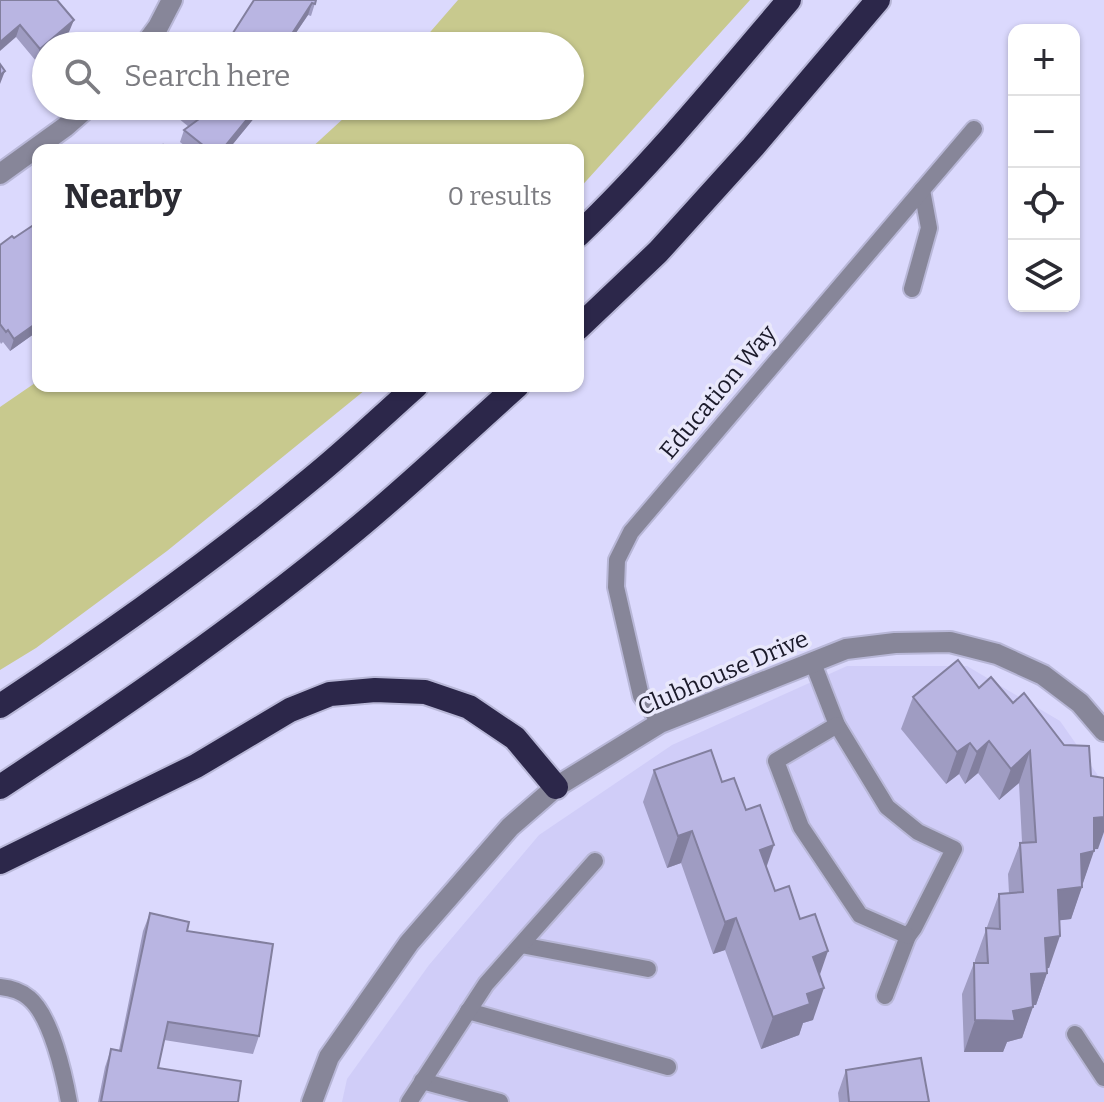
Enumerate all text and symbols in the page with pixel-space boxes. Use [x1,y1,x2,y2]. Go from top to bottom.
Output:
map controls [1008,24,1080,312]
button: + [1008,24,1080,96]
search box [32,32,584,120]
icon: search [60,54,104,98]
text: Search here [124,58,291,94]
button: − [1008,96,1080,168]
button: locate [1008,168,1080,240]
text: Nearby [64,176,182,217]
text: 0 results [447,181,552,212]
button: layers [1008,240,1080,312]
street label: Education Way [654,319,782,465]
street label: Clubhouse Drive [633,624,813,722]

